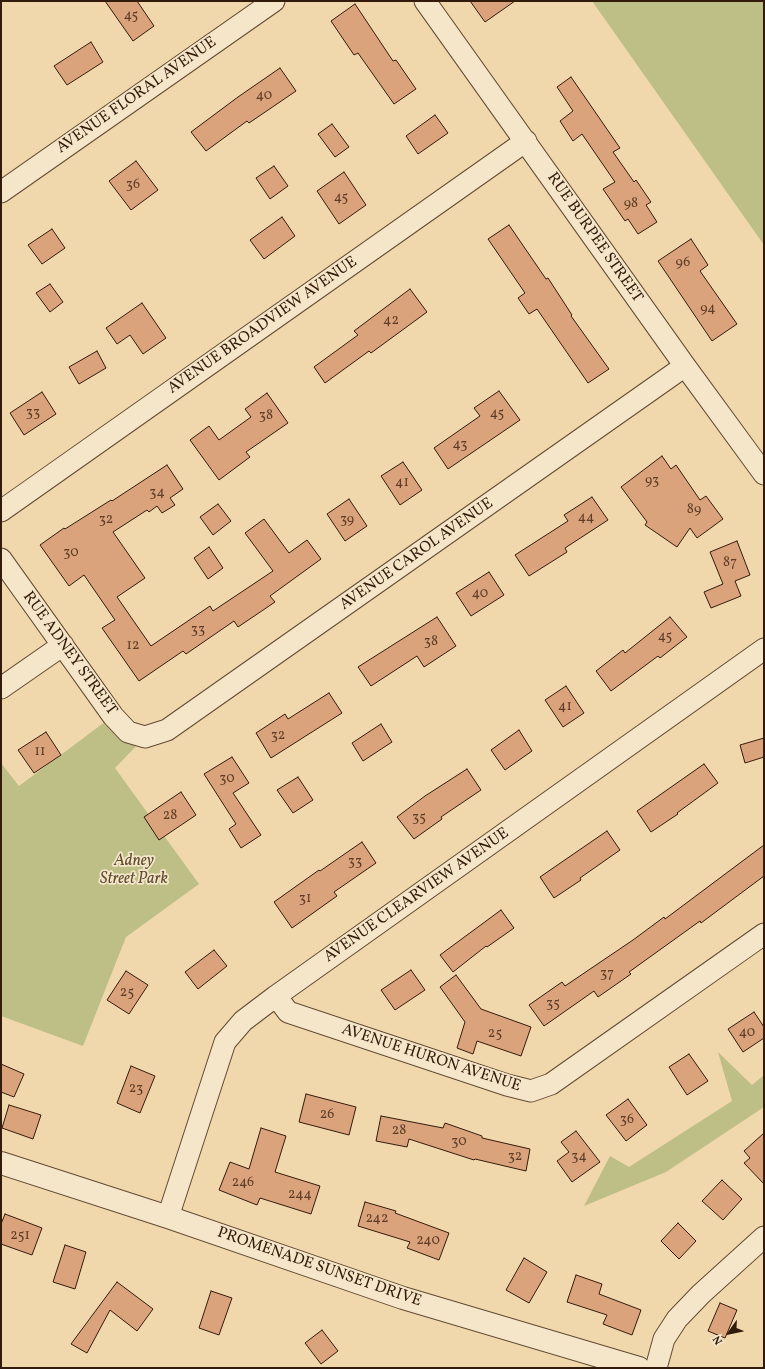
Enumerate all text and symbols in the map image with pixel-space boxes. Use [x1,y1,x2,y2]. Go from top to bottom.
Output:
house number: 45 [124,8,138,24]
street label: AVENUE FLORAL AVENUE [53,33,221,159]
house number: 40 [256,88,272,104]
street label: RUE BURPEE STREET [542,169,646,307]
house number: 36 [126,177,140,193]
house number: 45 [334,190,348,206]
house number: 98 [624,196,638,212]
street label: AVENUE BROADVIEW AVENUE [165,253,361,399]
house number: 96 [676,255,690,271]
house number: 94 [700,301,716,317]
house number: 42 [383,313,399,329]
house number: 33 [26,405,40,421]
house number: 45 [490,406,504,422]
house number: 38 [259,408,273,424]
house number: 43 [453,437,467,453]
house number: 93 [645,473,659,489]
house number: 41 [395,475,409,491]
house number: 34 [149,485,165,501]
street label: AVENUE CAROL AVENUE [337,495,497,615]
house number: 89 [687,502,701,518]
house number: 44 [578,510,594,526]
house number: 32 [99,512,113,528]
house number: 39 [340,512,354,528]
house number: 30 [63,545,79,561]
house number: 87 [723,555,737,571]
house number: 40 [472,586,488,602]
street label: RUE ADNEY STREET [18,588,120,720]
house number: 33 [191,622,205,638]
house number: 45 [658,629,672,645]
house number: 38 [424,634,438,650]
house number: 12 [127,638,139,654]
house number: 41 [558,699,572,715]
house number: 32 [271,728,285,744]
house number: 11 [35,744,45,760]
house number: 30 [219,771,235,787]
house number: 28 [163,808,177,824]
house number: 35 [412,810,426,826]
street label: AVENUE CLEARVIEW AVENUE [321,825,513,967]
park label: Adney Street Park [100,852,168,890]
house number: 33 [348,854,362,870]
house number: 31 [299,891,311,907]
house number: 37 [600,966,614,982]
house number: 25 [120,985,134,1001]
house number: 35 [546,996,560,1012]
street label: AVENUE HURON AVENUE [339,1021,523,1097]
house number: 40 [739,1025,755,1041]
house number: 25 [488,1026,502,1042]
house number: 23 [129,1081,143,1097]
house number: 26 [320,1107,334,1123]
house number: 36 [620,1112,634,1128]
house number: 28 [392,1123,406,1139]
house number: 30 [451,1134,467,1150]
house number: 32 [508,1149,522,1165]
house number: 34 [571,1149,587,1165]
house number: 246 [232,1175,254,1191]
house number: 244 [288,1187,312,1203]
house number: 242 [366,1211,388,1227]
street label: PROMENADE SUNSET DRIVE [214,1224,424,1312]
house number: 251 [10,1228,30,1244]
house number: 240 [416,1233,440,1249]
north arrow [709,1313,749,1353]
text: N [710,1332,727,1347]

